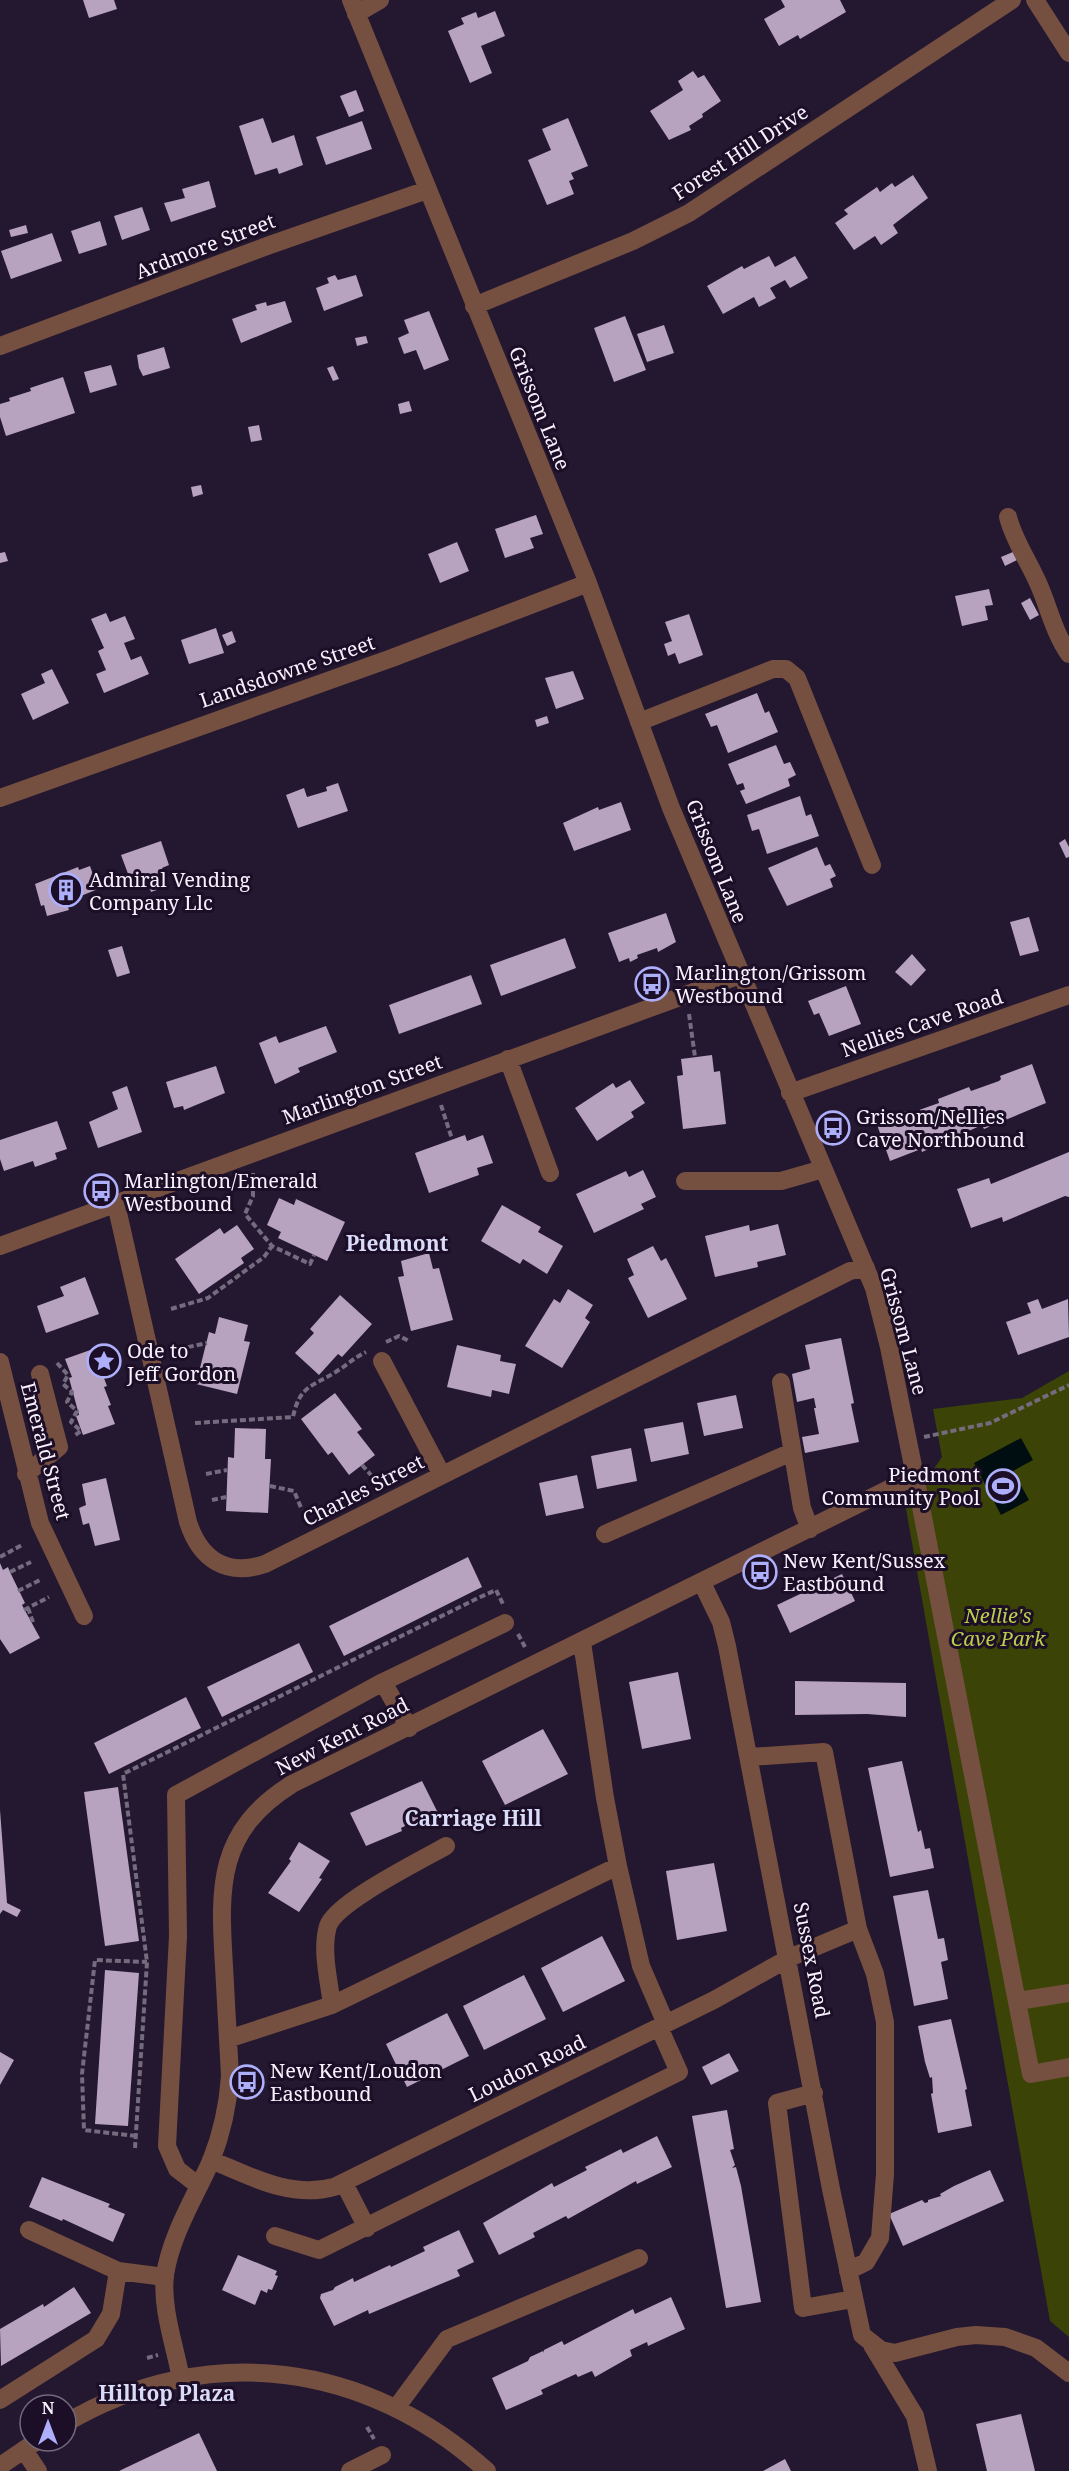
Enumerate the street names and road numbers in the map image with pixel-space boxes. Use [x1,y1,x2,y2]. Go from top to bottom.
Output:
street label: Forest Hill Drive [667,98,813,206]
street label: Ardmore Street [131,207,279,285]
street label: Grissom Lane [503,342,577,474]
street label: Landsdowne Street [196,628,378,714]
street label: Grissom Lane [680,795,754,927]
street label: Nellies Cave Road [838,983,1006,1063]
street label: Marlington Street [278,1048,446,1130]
street label: Grissom Lane [874,1264,934,1398]
street label: Emerald Street [15,1379,77,1523]
street label: Charles Street [298,1448,428,1532]
street label: New Kent Road [271,1691,413,1781]
street label: Sussex Road [788,1900,836,2020]
street label: Loudon Road [464,2028,590,2108]

